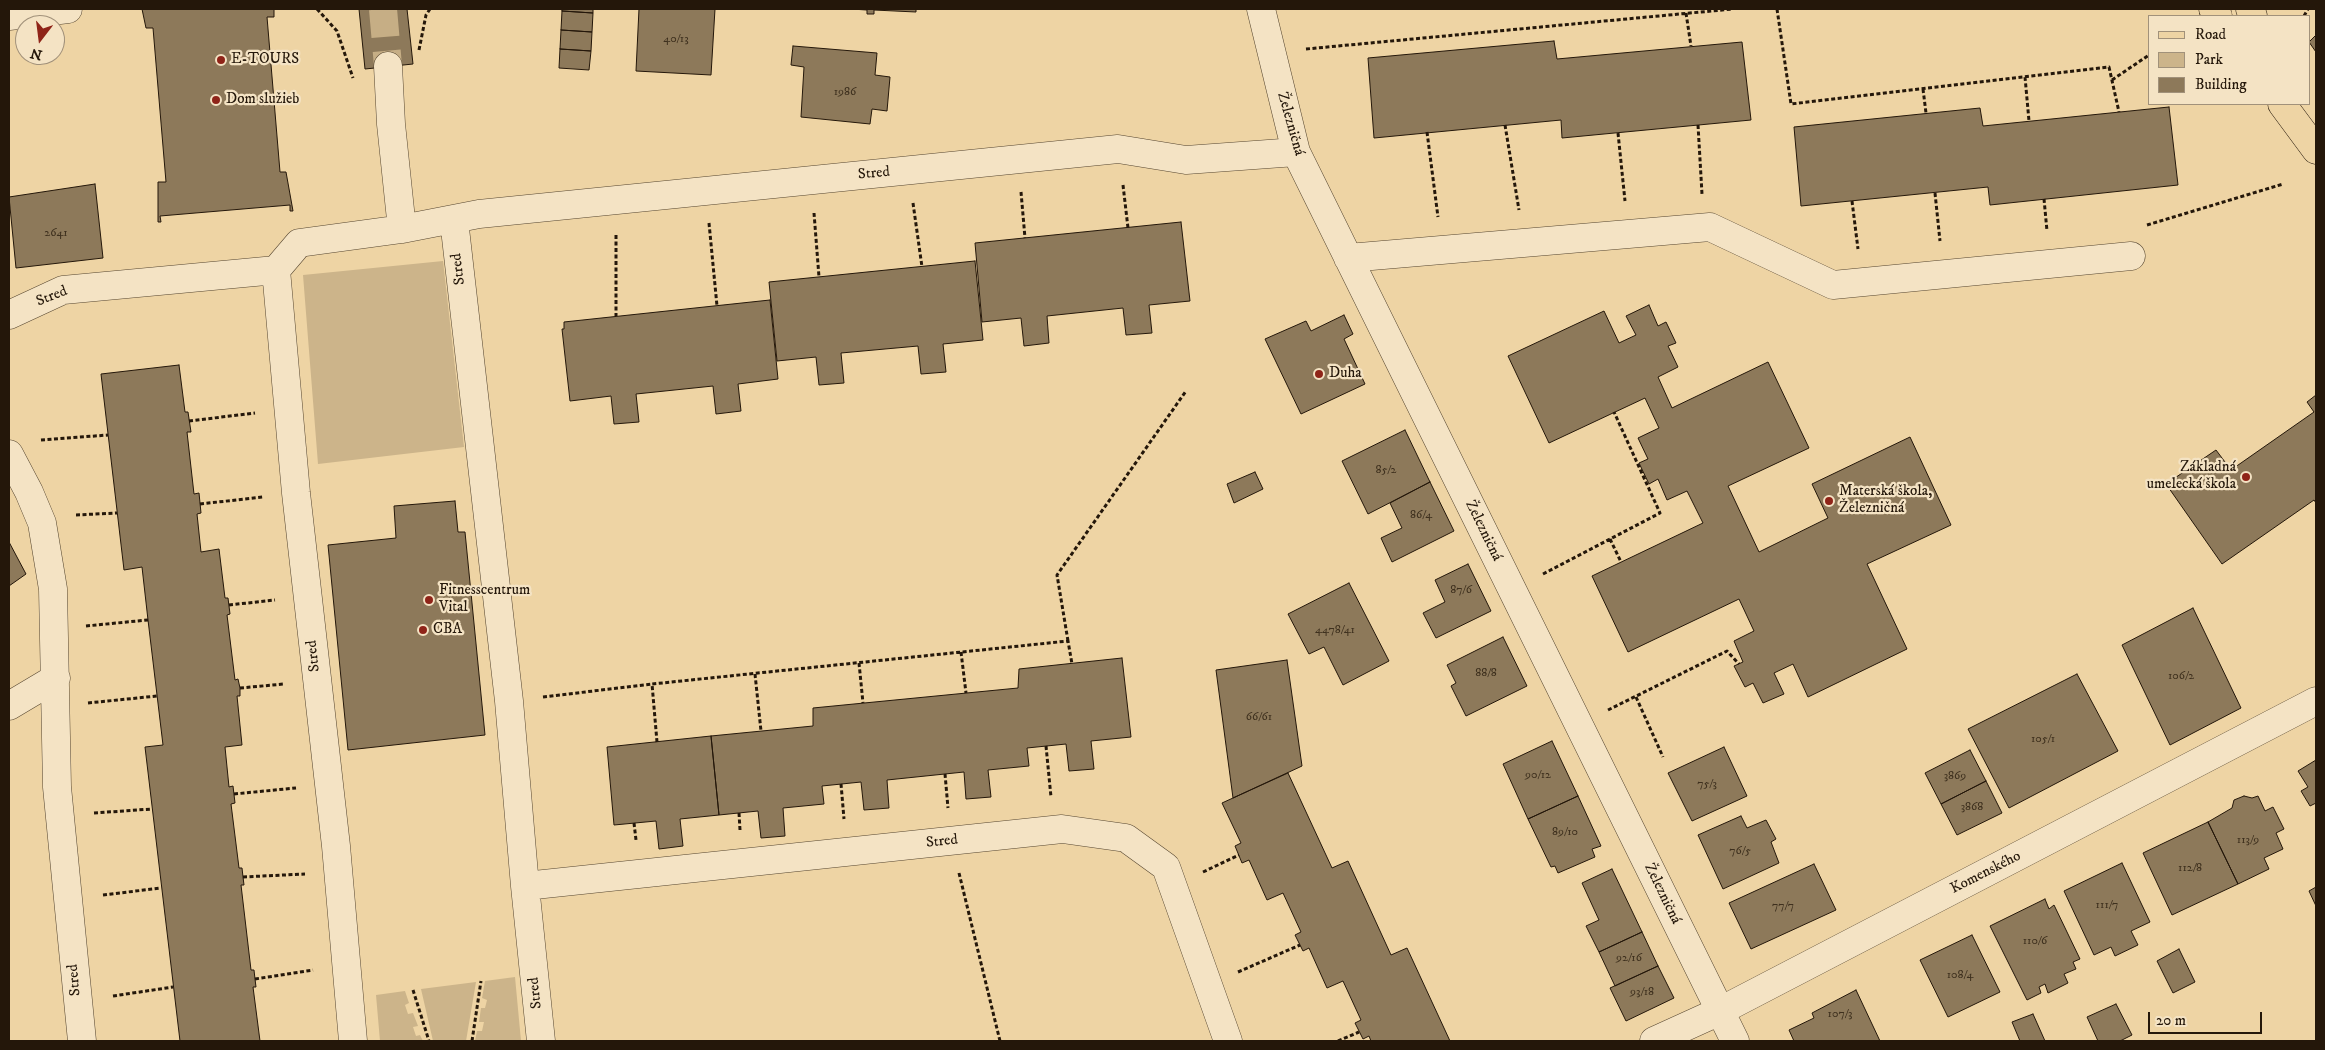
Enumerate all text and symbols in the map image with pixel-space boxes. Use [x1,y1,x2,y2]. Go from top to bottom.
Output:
north arrow [15,15,65,65]
legend [2148,15,2310,105]
text: Road [2195,25,2226,44]
house number: 40/13 [663,33,689,47]
text: N [28,43,44,64]
text: Park [2195,50,2223,69]
place label: E-TOURS [231,51,299,69]
marker: E-TOURS [215,54,227,66]
text: Building [2195,75,2247,94]
house number: 1986 [834,86,856,100]
street label: Železničná [1272,90,1308,158]
place label: Dom služieb [226,91,299,109]
marker: Dom služieb [210,94,222,106]
street label: Stred [857,164,891,184]
house number: 2641 [44,227,68,241]
street label: Stred [448,252,470,286]
street label: Stred [34,283,70,311]
place label: Duha [1329,365,1362,383]
marker: Duha [1313,368,1325,380]
place label: Základná umelecká škola [2147,459,2236,494]
house number: 85/2 [1376,464,1396,478]
marker: Základná umelecká škola [2240,471,2252,483]
place label: Materská škola, Železničná [1839,483,1932,518]
marker: Materská škola, Železničná [1823,495,1835,507]
street label: Železničná [1461,498,1505,564]
house number: 86/4 [1410,509,1432,523]
place label: Fitnesscentrum Vital [439,582,530,617]
house number: 87/6 [1450,584,1472,598]
marker: Fitnesscentrum Vital [423,594,435,606]
place label: CBA [433,621,462,639]
marker: CBA [417,624,429,636]
house number: 4478/41 [1315,624,1355,638]
street label: Stred [303,639,325,673]
house number: 88/8 [1475,667,1497,681]
house number: 106/2 [2168,670,2194,684]
house number: 66/61 [1246,711,1272,725]
house number: 105/1 [2031,733,2055,747]
house number: 90/12 [1525,769,1551,783]
house number: 3869 [1944,770,1966,784]
house number: 75/3 [1697,778,1717,792]
house number: 3868 [1961,801,1983,815]
house number: 89/10 [1552,826,1578,840]
street label: Stred [925,831,959,853]
house number: 113/9 [2237,834,2259,848]
house number: 76/5 [1729,845,1751,859]
street label: Komenského [1948,848,2024,898]
street label: Železničná [1640,861,1684,927]
house number: 112/8 [2178,862,2202,876]
house number: 111/7 [2096,899,2118,913]
house number: 77/7 [1772,900,1794,914]
house number: 110/6 [2023,935,2047,949]
house number: 92/16 [1616,952,1642,966]
street label: Stred [65,963,85,997]
house number: 108/4 [1947,969,1973,983]
street label: Stred [525,976,547,1010]
house number: 93/18 [1630,986,1654,1000]
scale bar [2150,1002,2264,1034]
house number: 107/3 [1828,1008,1852,1022]
text: 20 m [2156,1011,2186,1030]

